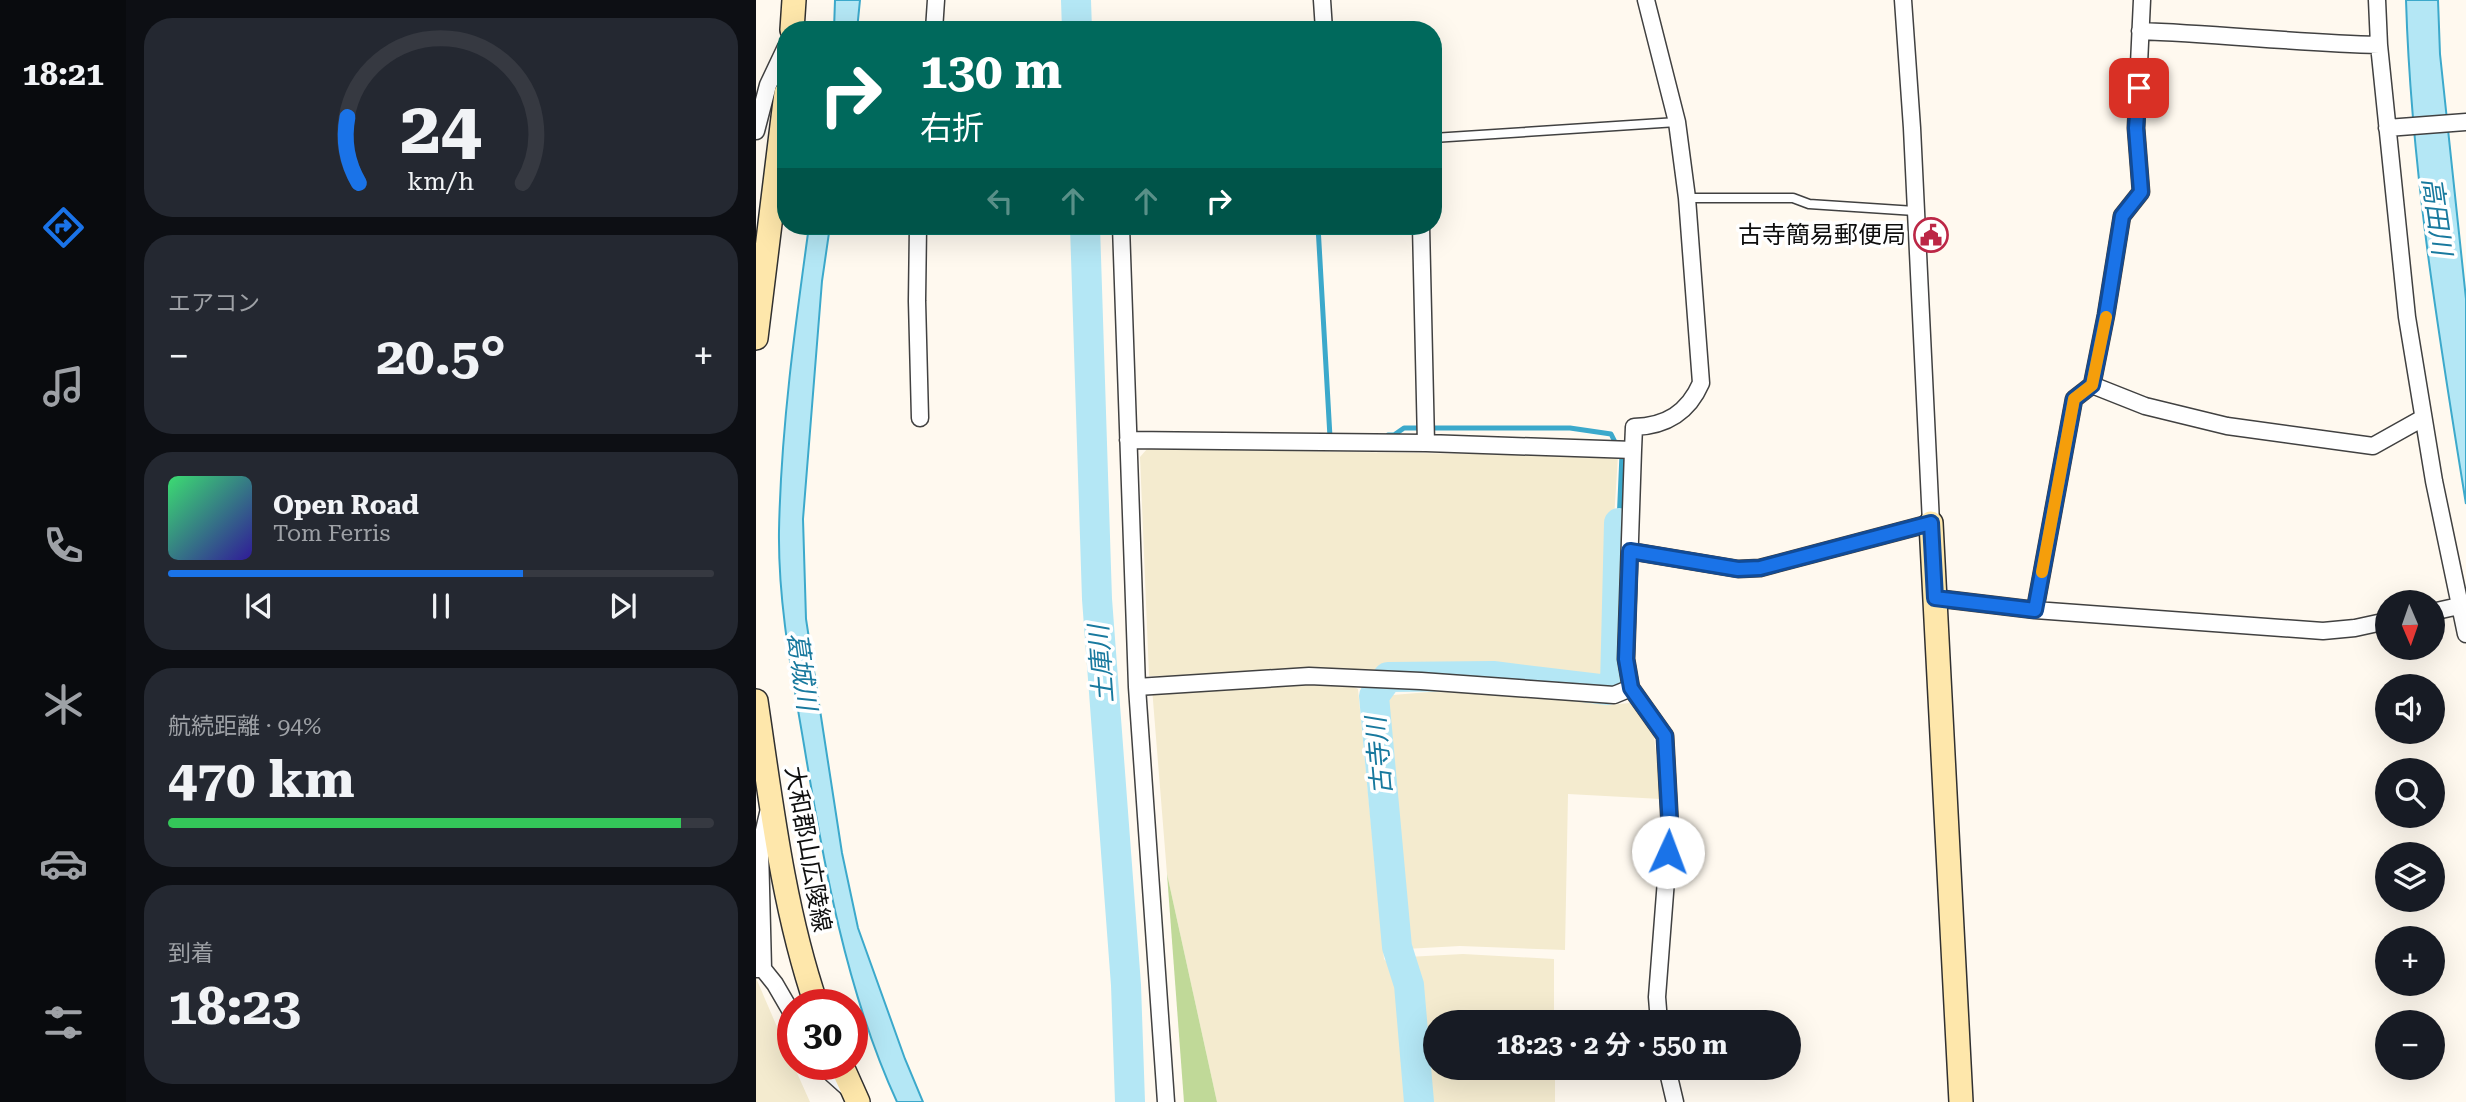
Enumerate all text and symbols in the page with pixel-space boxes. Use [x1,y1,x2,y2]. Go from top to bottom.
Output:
text: 130 m [920,43,1062,100]
icon: right [805,49,896,140]
text: 18:21 [22,55,104,93]
pin [2109,58,2169,118]
icon: arrive [2120,69,2158,107]
text: 24 [400,87,482,172]
text: 右折 [920,109,984,147]
text: km/h [408,167,474,196]
water label: 高田川 [2417,175,2458,260]
icon: left [981,182,1019,220]
icon: ahead [1054,182,1092,220]
icon: ahead [1127,182,1165,220]
icon: right [1200,182,1238,220]
icon: directions [39,203,88,252]
public building icon: 古寺簡易郵便局 [1912,216,1950,254]
place label: 古寺簡易郵便局 [1738,221,1906,249]
text: エアコン [168,290,260,317]
text: 20.5° [376,326,506,387]
text: − [168,334,189,378]
text: + [693,334,714,378]
icon: music [39,362,88,411]
text: Open Road [273,490,419,520]
text: Tom Ferris [273,520,390,547]
icon: phone [39,521,88,570]
icon: previous [240,587,278,625]
icon: pause [422,587,460,625]
icon: next [604,587,642,625]
north arrow [2375,590,2445,660]
map controls [2375,590,2445,1080]
water label: 土庫川 [1083,621,1119,704]
water label: 葛城川 [782,630,823,715]
button: sound [2375,674,2445,744]
icon: climate [39,680,88,729]
text: 航続距離 · 94% [168,713,321,740]
water label: 古寺川 [1360,713,1397,796]
text: 470 km [168,749,355,810]
button: search [2375,758,2445,828]
street label: 大和郡山広陵線 [780,764,836,934]
position arrow [1631,815,1705,889]
icon: car [39,839,88,888]
button: layers [2375,842,2445,912]
button: + [2375,926,2445,996]
text: 到着 [168,940,214,967]
text: 18:23 [168,976,301,1037]
speed limit sign: 30 [777,989,868,1080]
icon: filters [39,998,88,1047]
button: − [2375,1010,2445,1080]
text: 18:23 · 2 分 · 550 m [1496,1030,1728,1060]

